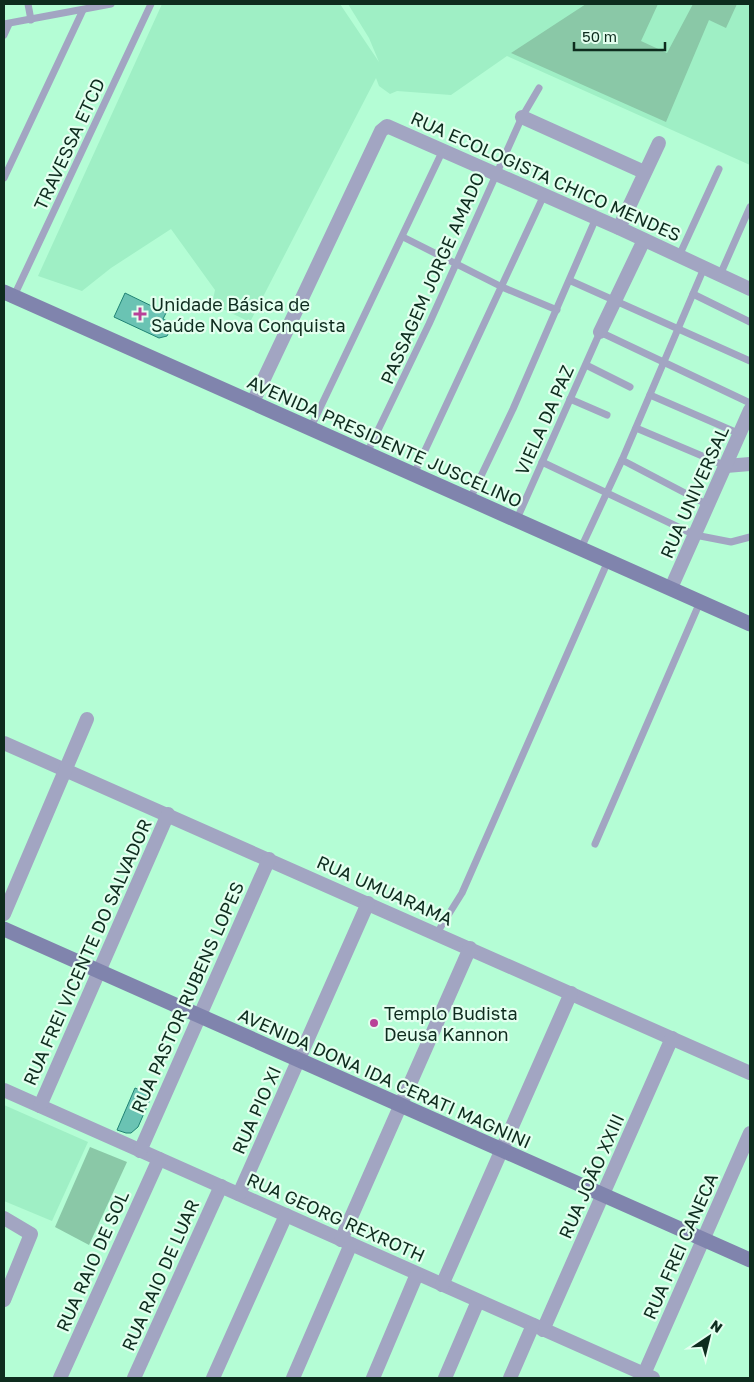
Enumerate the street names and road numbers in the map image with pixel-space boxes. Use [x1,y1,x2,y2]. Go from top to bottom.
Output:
street label: TRAVESSA ETCD [29,75,109,213]
street label: RUA ECOLOGISTA CHICO MENDES [408,106,684,246]
street label: PASSAGEM JORGE AMADO [375,169,489,387]
street label: VIELA DA PAZ [510,362,578,478]
street label: AVENIDA PRESIDENTE JUSCELINO [244,370,526,512]
street label: RUA UNIVERSAL [655,422,733,562]
street label: RUA FREI VICENTE DO SALVADOR [18,815,156,1089]
street label: RUA UMUARAMA [314,850,456,930]
street label: RUA PASTOR RUBENS LOPES [126,878,248,1116]
street label: AVENIDA DONA IDA CERATI MAGNINI [235,1003,535,1153]
street label: RUA PIO XI [227,1063,285,1157]
street label: RUA JOÃO XXIII [554,1110,628,1242]
street label: RUA GEORG REXROTH [244,1168,428,1266]
street label: RUA FREI CANECA [638,1169,722,1323]
street label: RUA RAIO DE SOL [51,1187,133,1335]
street label: RUA RAIO DE LUAR [117,1196,203,1354]

